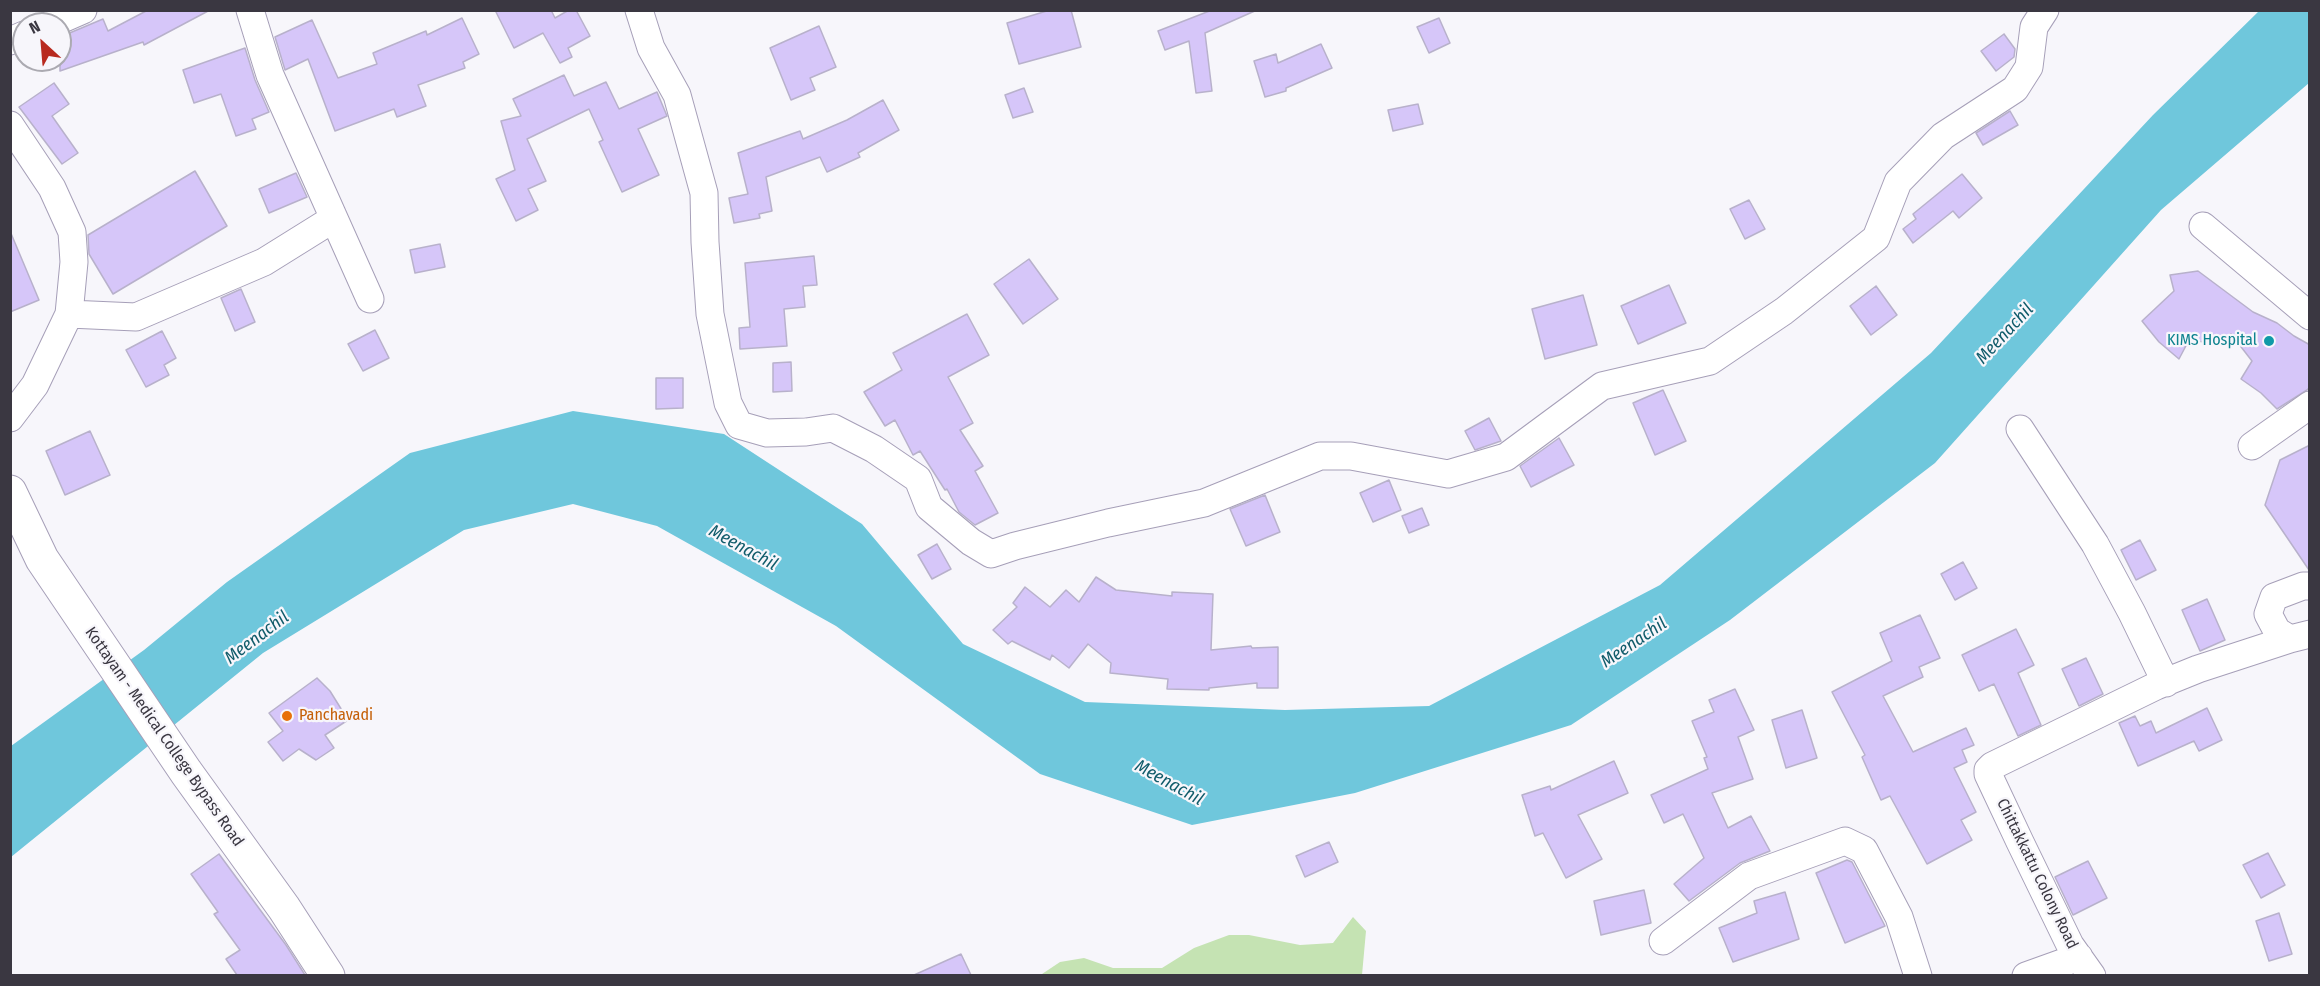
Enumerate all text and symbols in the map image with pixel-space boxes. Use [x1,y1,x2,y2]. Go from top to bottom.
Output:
north arrow [12,12,72,72]
text: N [26,17,43,38]
water label: Meenachil [1972,299,2038,369]
place label: KIMS Hospital [2167,331,2257,351]
marker: KIMS Hospital [2262,334,2276,348]
water label: Meenachil [705,520,781,576]
water label: Meenachil [221,607,293,669]
water label: Meenachil [1597,613,1671,673]
street label: Kottayam - Medical College Bypass Road [81,624,247,850]
place label: Panchavadi [299,706,373,726]
marker: Panchavadi [280,709,294,723]
water label: Meenachil [1131,755,1207,811]
street label: Chittakkattu Colony Road [1992,796,2082,952]

